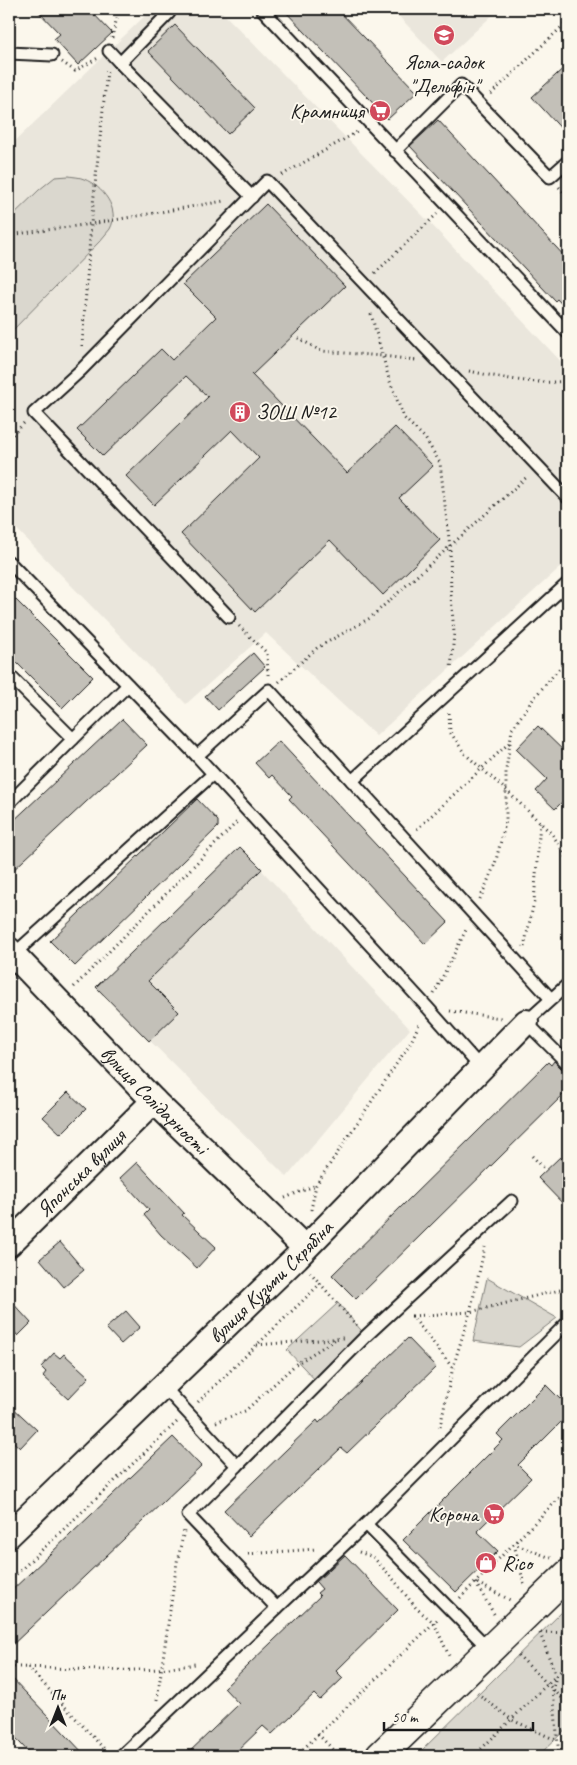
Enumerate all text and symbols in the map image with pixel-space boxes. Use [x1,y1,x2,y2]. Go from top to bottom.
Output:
school or university icon: Ясла-садок "Дельфін" [432,23,456,47]
place label: Ясла-садок "Дельфін" [404,49,485,99]
place label: Крамниця [290,98,366,124]
supermarket icon: Крамниця [368,99,392,123]
place label: ЗОШ №12 [256,399,338,425]
building icon: ЗОШ №12 [228,400,252,424]
street label: вулиця Солідарності [95,1040,216,1162]
street label: Японська вулиця [31,1122,132,1223]
street label: вулиця Кузьми Скрябіна [203,1214,340,1349]
place label: Корона [429,1501,480,1527]
supermarket icon: Корона [482,1502,506,1526]
place label: Rico [502,1550,535,1576]
shop icon: Rico [474,1551,498,1575]
north arrow [32,1682,82,1732]
text: Пн [51,1687,66,1704]
scale bar [384,1700,533,1732]
text: 50 m [392,1708,419,1727]

